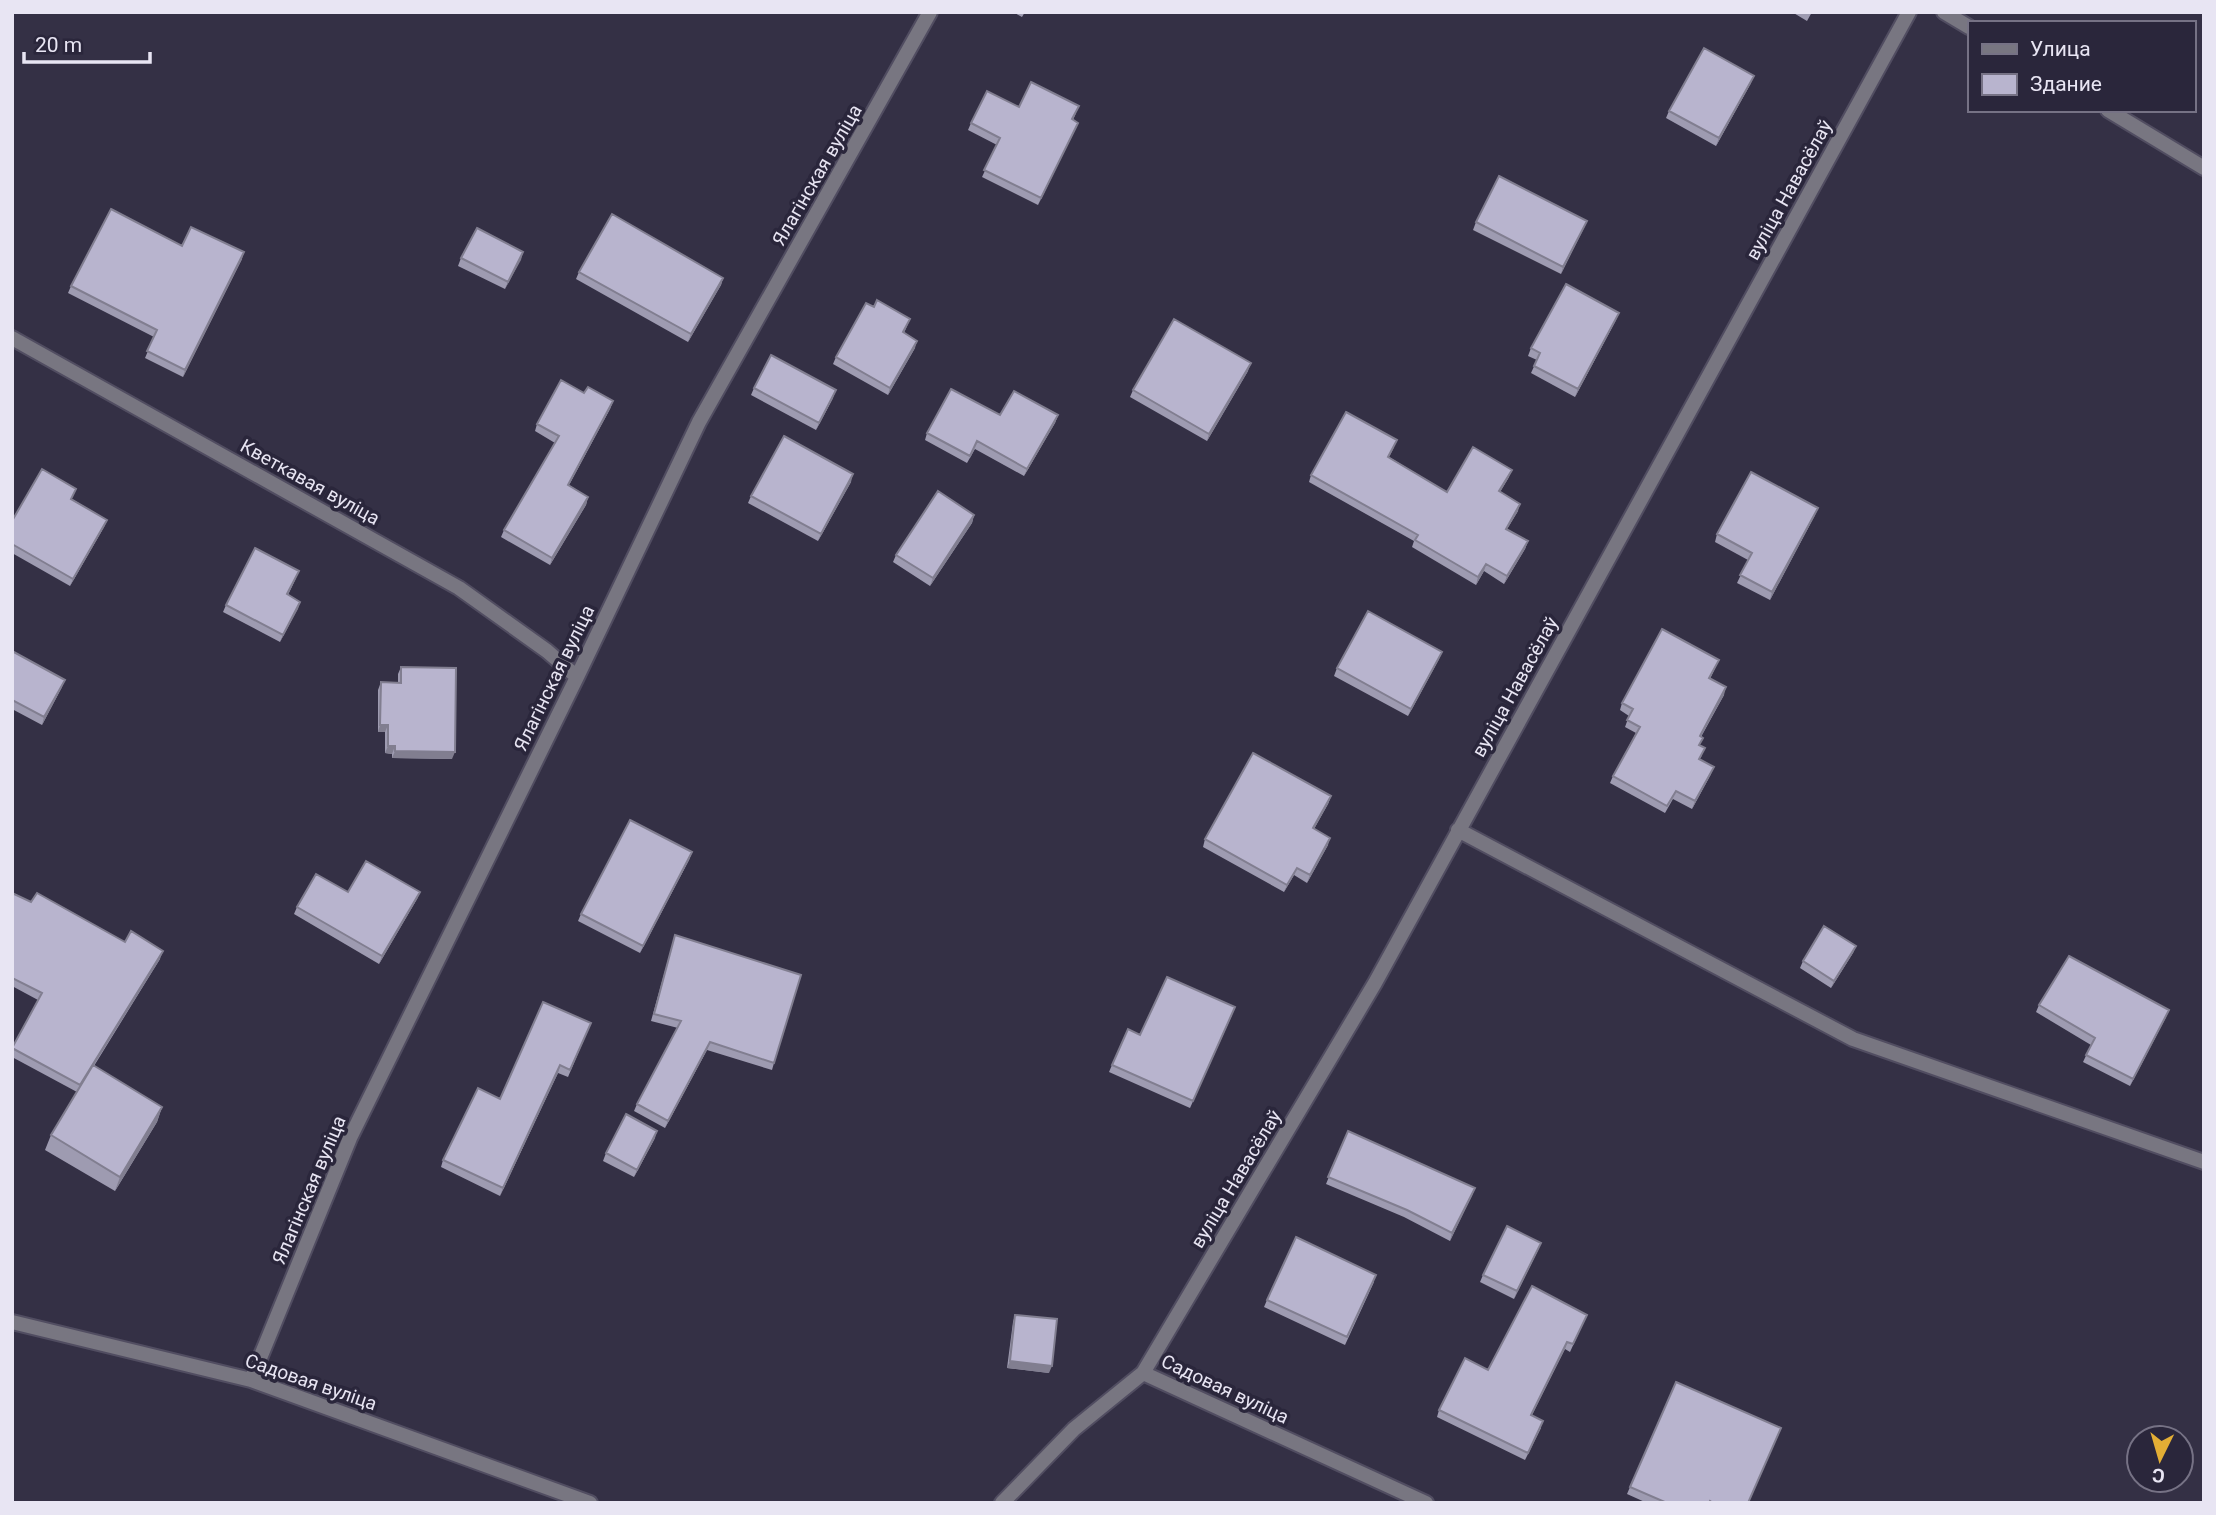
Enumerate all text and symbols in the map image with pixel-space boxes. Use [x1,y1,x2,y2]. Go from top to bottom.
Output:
scale bar [24,21,150,65]
legend [1968,21,2195,112]
text: 20 m [35,33,82,57]
text: Улица [2030,37,2091,61]
text: Здание [2030,72,2102,96]
street label: Ялагінская вуліца [767,100,867,250]
street label: вуліца Навасёлаў [1741,116,1837,264]
street label: Кветкавая вуліца [236,434,384,530]
street label: Ялагінская вуліца [509,601,599,755]
street label: вуліца Навасёлаў [1467,613,1563,761]
street label: вуліца Навасёлаў [1186,1106,1286,1252]
street label: Ялагінская вуліца [267,1112,351,1268]
street label: Садовая вуліца [242,1349,380,1415]
street label: Садовая вуліца [1158,1349,1292,1429]
north arrow [2125,1424,2195,1494]
text: С [2151,1463,2166,1487]

